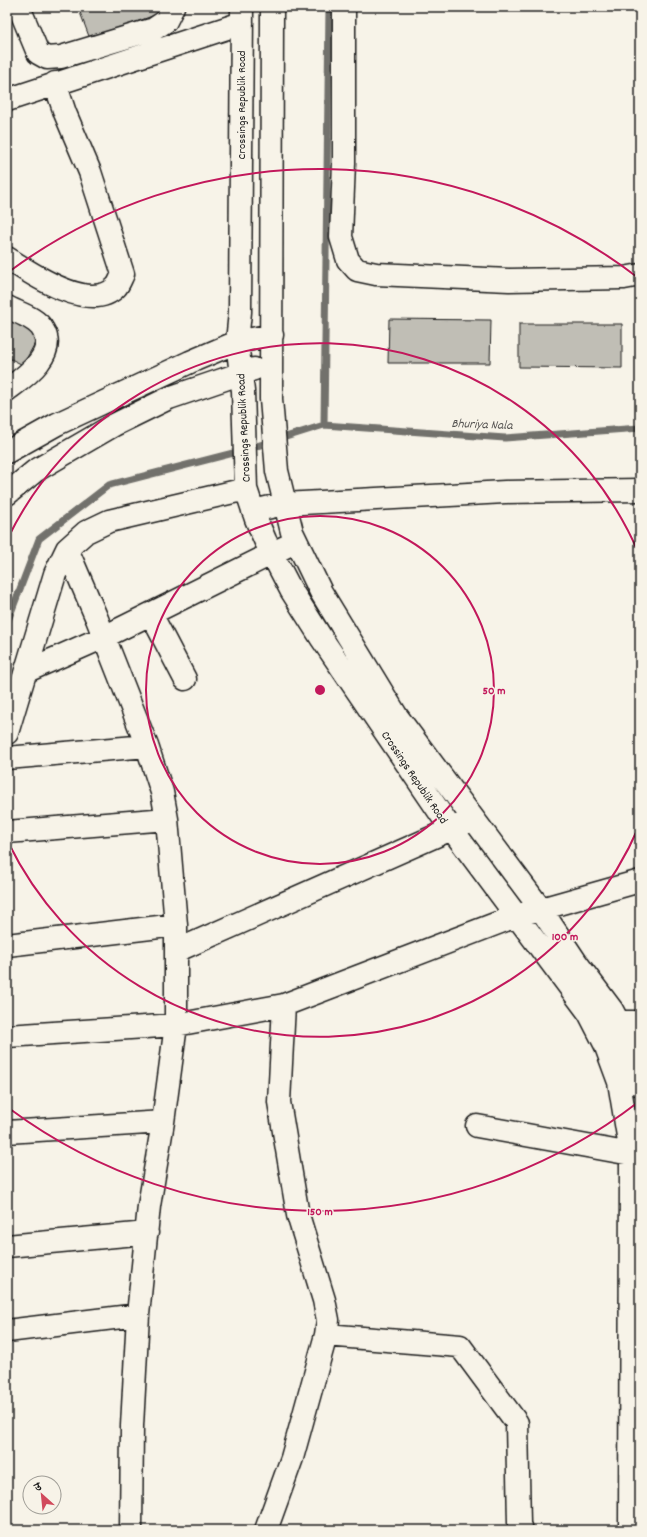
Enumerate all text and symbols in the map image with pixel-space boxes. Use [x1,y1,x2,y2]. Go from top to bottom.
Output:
street label: Crossings Republik Road [234,51,251,159]
street label: Crossings Republik Road [233,373,256,483]
water label: Bhuriya Nala [451,415,514,436]
centre of rings [313,683,327,697]
text: 50 m [482,683,506,700]
street label: Crossings Republik Road [376,728,451,828]
text: 100 m [552,929,578,946]
text: 150 m [307,1204,333,1221]
north arrow [22,1475,62,1515]
text: उ [31,1479,45,1497]

